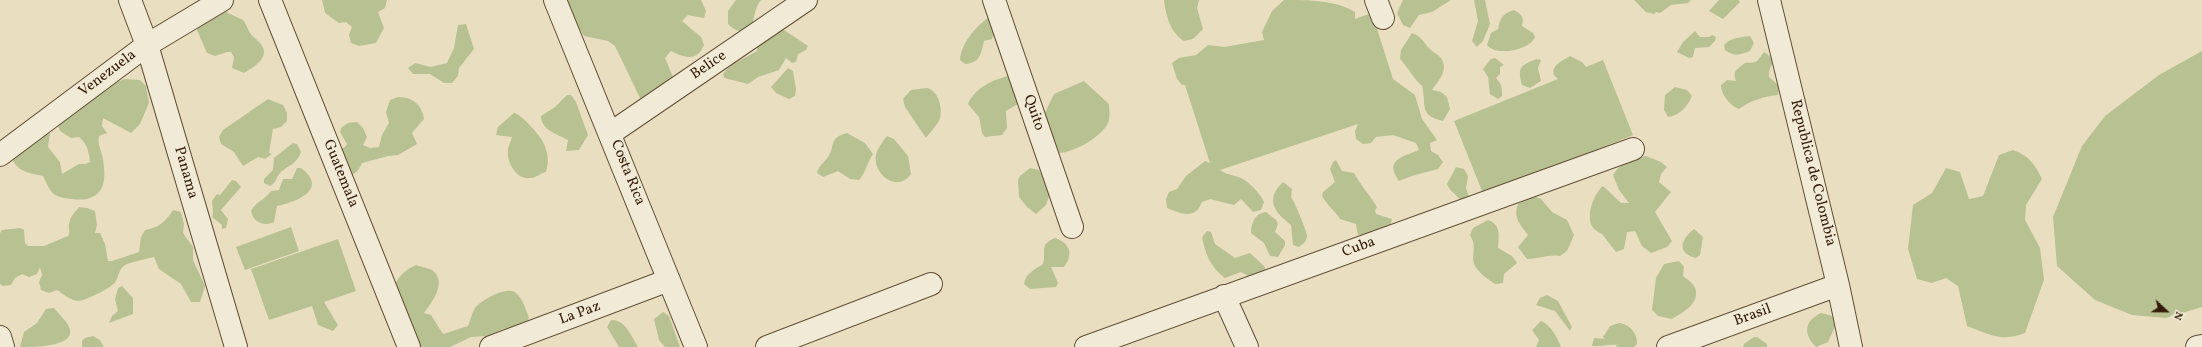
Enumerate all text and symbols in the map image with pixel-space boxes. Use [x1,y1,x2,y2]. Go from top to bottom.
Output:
street label: Venezuela [76,47,140,101]
street label: Belice [688,48,730,84]
street label: Quito [1018,93,1048,133]
street label: Republica de Colombia [1785,98,1839,248]
street label: Guatemala [318,137,362,211]
street label: Costa Rica [606,138,648,208]
street label: Panama [169,145,201,201]
street label: Cuba [1340,234,1378,262]
north arrow [2146,291,2186,331]
street label: La Paz [557,298,603,330]
street label: Brasil [1732,301,1774,331]
text: N [2169,309,2186,322]

